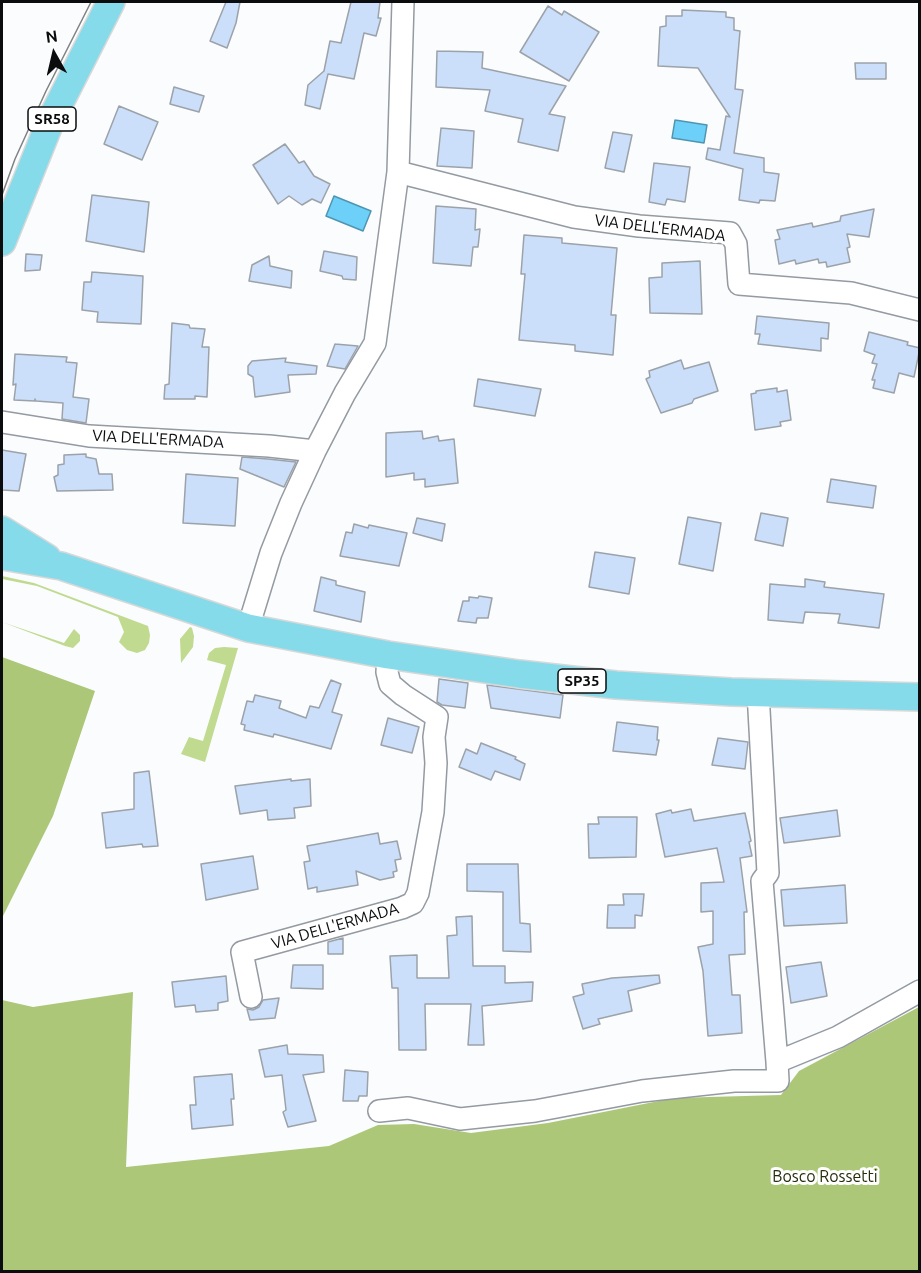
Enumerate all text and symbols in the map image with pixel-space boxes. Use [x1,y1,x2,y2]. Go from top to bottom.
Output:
north arrow [24,24,84,84]
text: N [44,26,59,46]
road number: SR58 [28,107,76,131]
street label: VIA DELL'ERMADA [593,210,727,246]
street label: VIA DELL'ERMADA [92,426,224,452]
road number: SP35 [558,669,606,693]
street label: VIA DELL'ERMADA [269,899,401,953]
park label: Bosco Rossetti [772,1167,878,1187]

